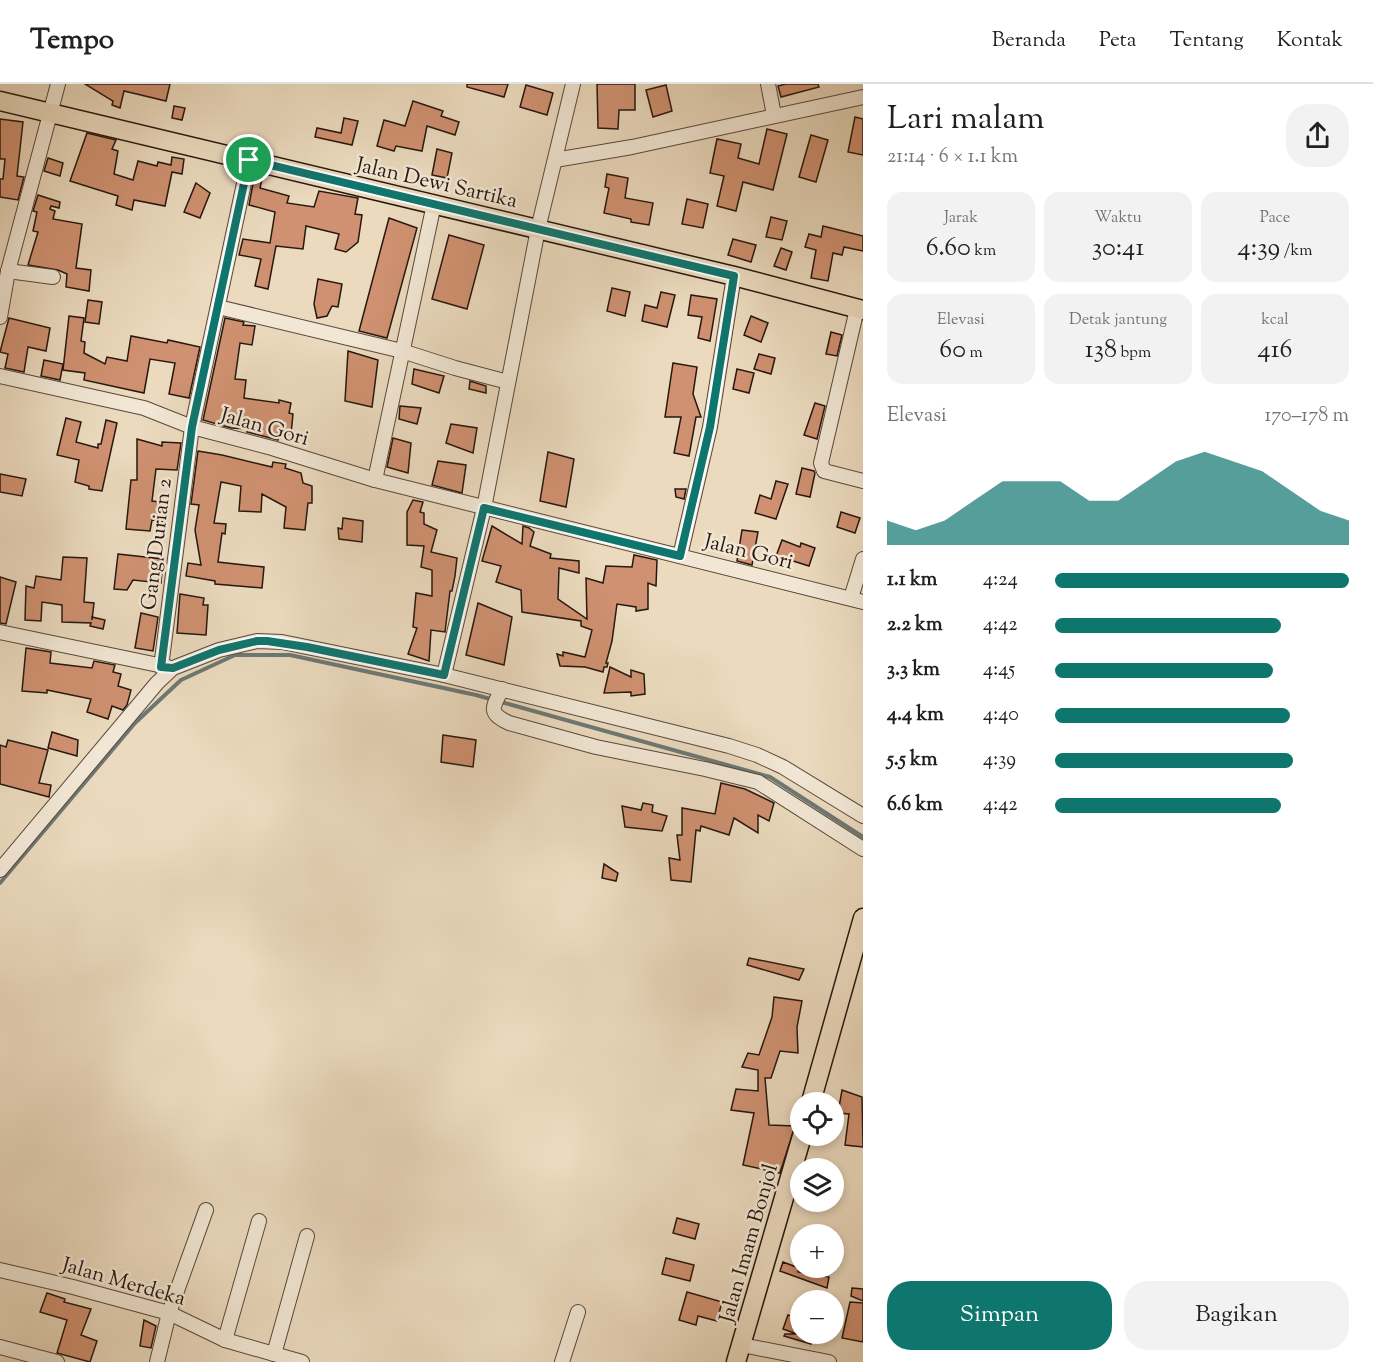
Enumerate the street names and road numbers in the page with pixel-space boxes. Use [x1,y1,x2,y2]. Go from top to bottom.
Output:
street label: Jalan Dewi Sartika [352,151,520,217]
street label: Jalan Gori [216,401,312,455]
street label: Gang Durian 2 [135,476,181,612]
street label: Jalan Gori [700,527,796,578]
street label: Jalan Imam Bonjol [713,1161,787,1327]
street label: Jalan Merdeka [57,1251,189,1315]

